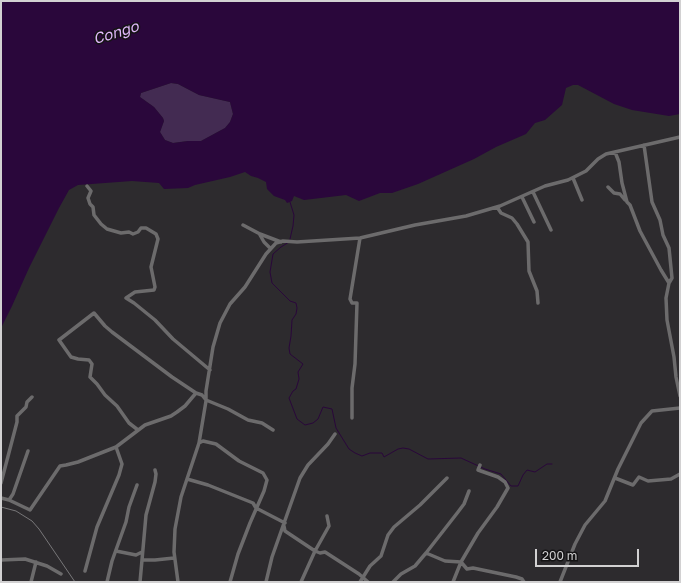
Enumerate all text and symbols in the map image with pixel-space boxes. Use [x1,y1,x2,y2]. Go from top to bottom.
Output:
water label: Congo [91,18,141,48]
scale bar [537,541,641,567]
text: 200 m [542,548,577,563]

